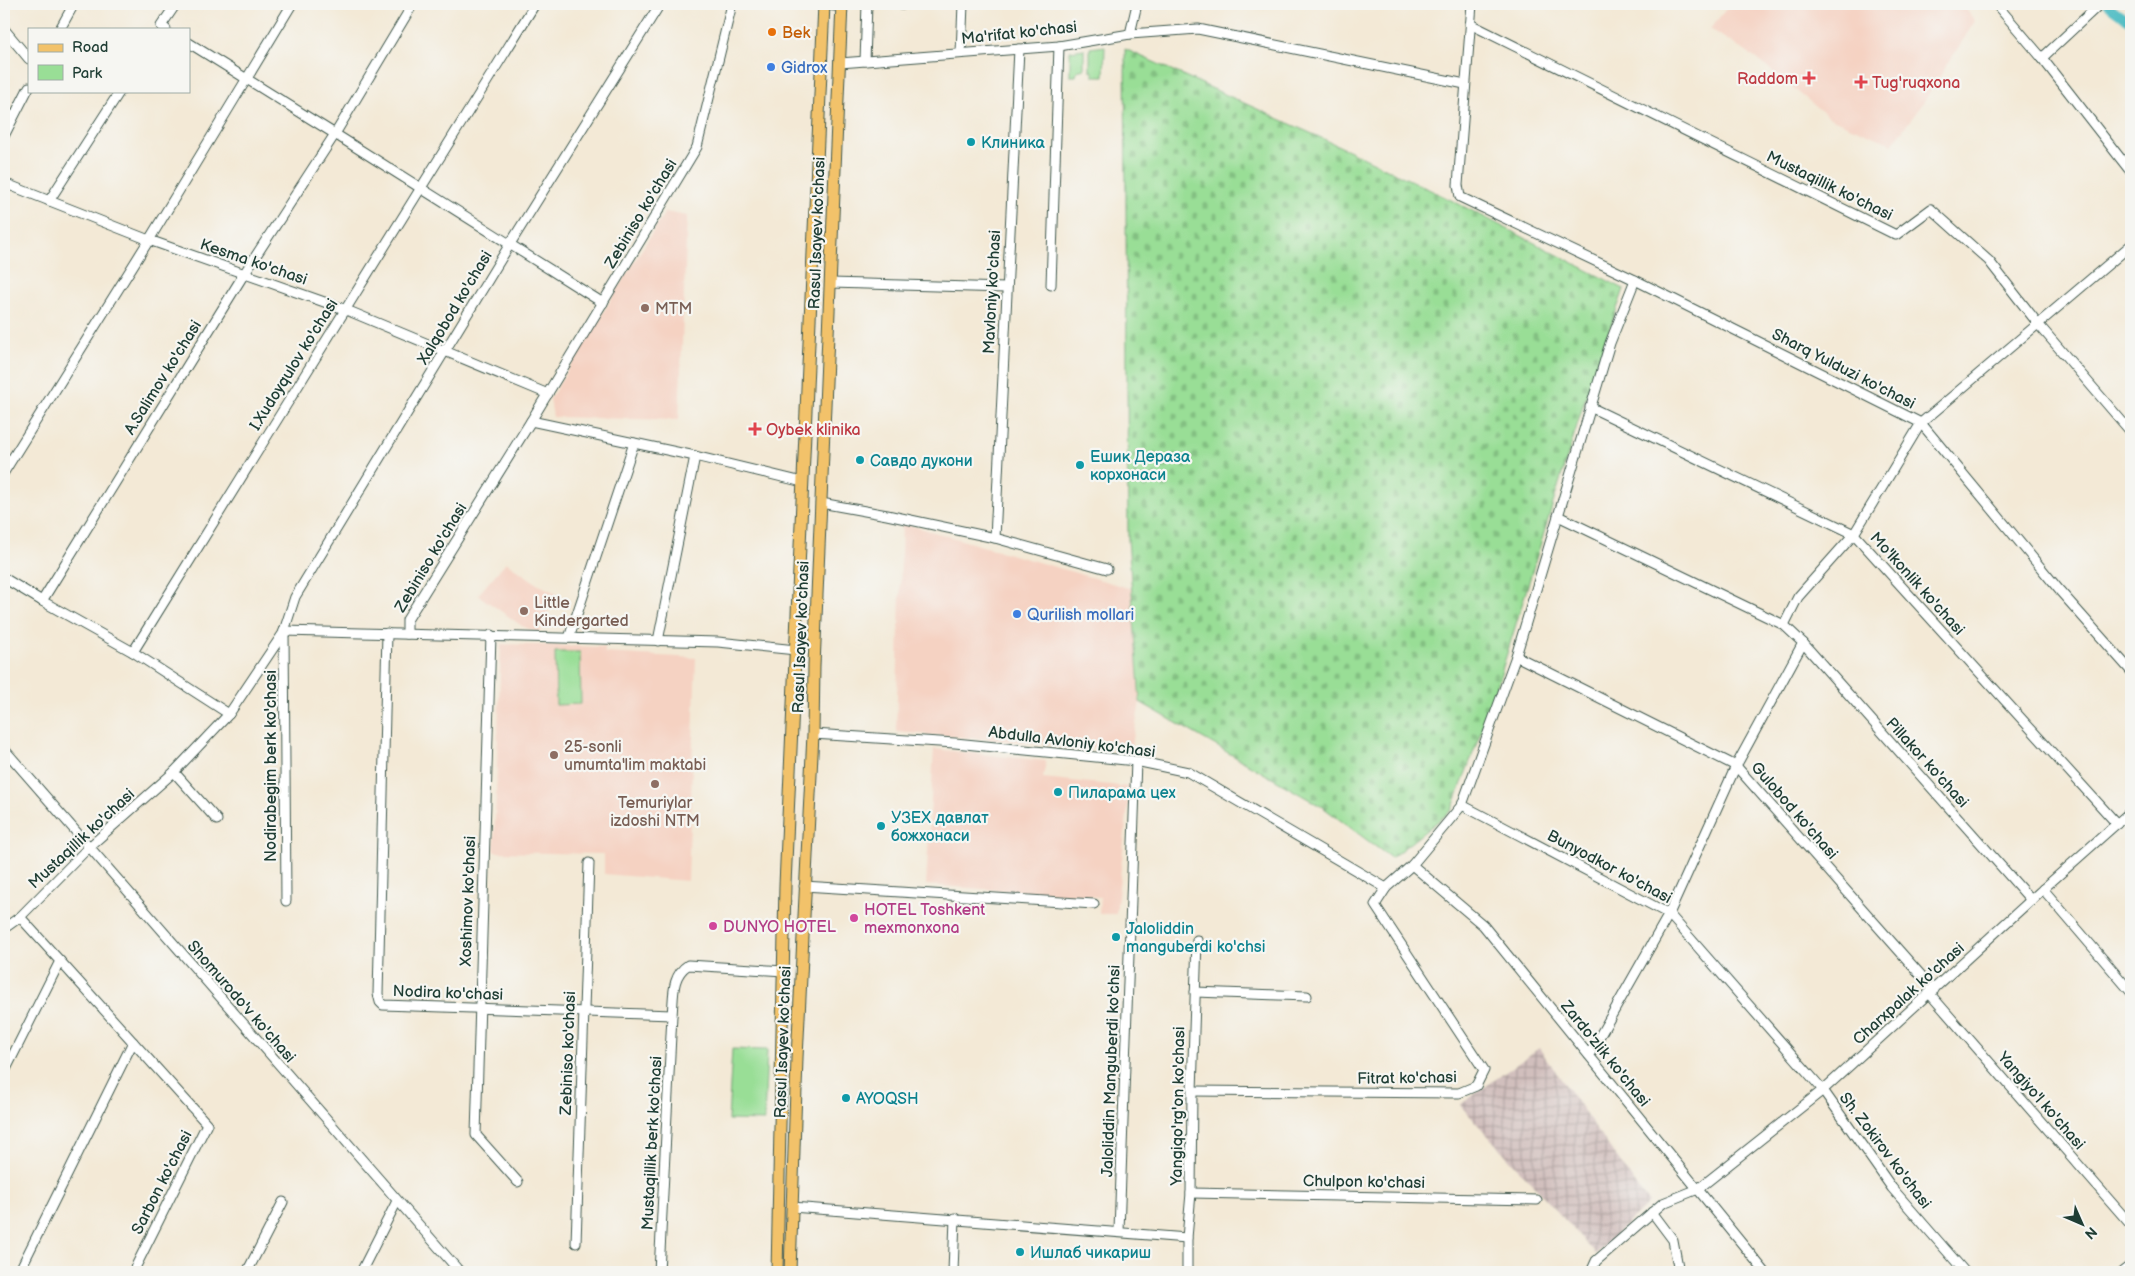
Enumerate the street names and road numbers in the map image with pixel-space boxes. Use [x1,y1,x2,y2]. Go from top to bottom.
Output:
street label: Ma'rifat ko'chasi [960,18,1078,49]
street label: Mustaqillik ko'chasi [1763,148,1896,225]
street label: Zebiniso ko'chasi [601,156,681,273]
street label: Rasul Isayev ko'chasi [805,156,830,310]
street label: Mavloniy ko'chasi [980,230,1005,355]
street label: Kesma ko'chasi [197,235,310,290]
street label: Xalqobod ko'chasi [413,247,497,369]
street label: I.Xudoyqulov ko'chasi [246,296,342,434]
street label: A.Salimov ko'chasi [121,317,206,438]
street label: Sharq Yulduzi ko'chasi [1769,325,1918,414]
street label: Zebiniso ko'chasi [391,500,471,617]
street label: Mo'lkonlik ko'chasi [1866,529,1968,639]
street label: Rasul Isayev ko'chasi [789,560,814,714]
street label: Nodirabegim berk ko'chasi [262,670,281,862]
street label: Pillakor ko'chasi [1882,714,1972,812]
street label: Abdulla Avloniy ko'chasi [987,723,1156,762]
street label: Gulobod ko'chasi [1746,758,1841,864]
street label: Mustaqillik ko'chasi [25,785,139,893]
street label: Bunyodkor ko'chasi [1544,826,1675,908]
street label: Xoshimov ko'chasi [457,835,480,968]
street label: Shomurodo'v ko'chasi [183,937,299,1067]
street label: Charxpalak ko'chasi [1849,939,1969,1049]
street label: Rasul Isayev ko'chasi [771,965,796,1119]
street label: Jaloliddin Manguberdi ko'chsi [1098,965,1125,1178]
street label: Nodira ko'chasi [392,982,504,1005]
street label: Zebiniso ko'chasi [557,991,580,1116]
street label: Zardo'zlik ko'chasi [1556,996,1653,1111]
street label: Yangiqo'rg'on ko'chasi [1168,1026,1189,1187]
street label: Yangiyo'l ko'chasi [1993,1047,2089,1154]
street label: Mustaqillik berk ko'chasi [638,1055,667,1231]
street label: Fitrat ko'chasi [1357,1068,1457,1089]
street label: Sh. Zokirov ko'chasi [1835,1089,1935,1213]
street label: Sarbon ko'chasi [128,1128,197,1238]
street label: Chulpon ko'chasi [1303,1172,1425,1193]

